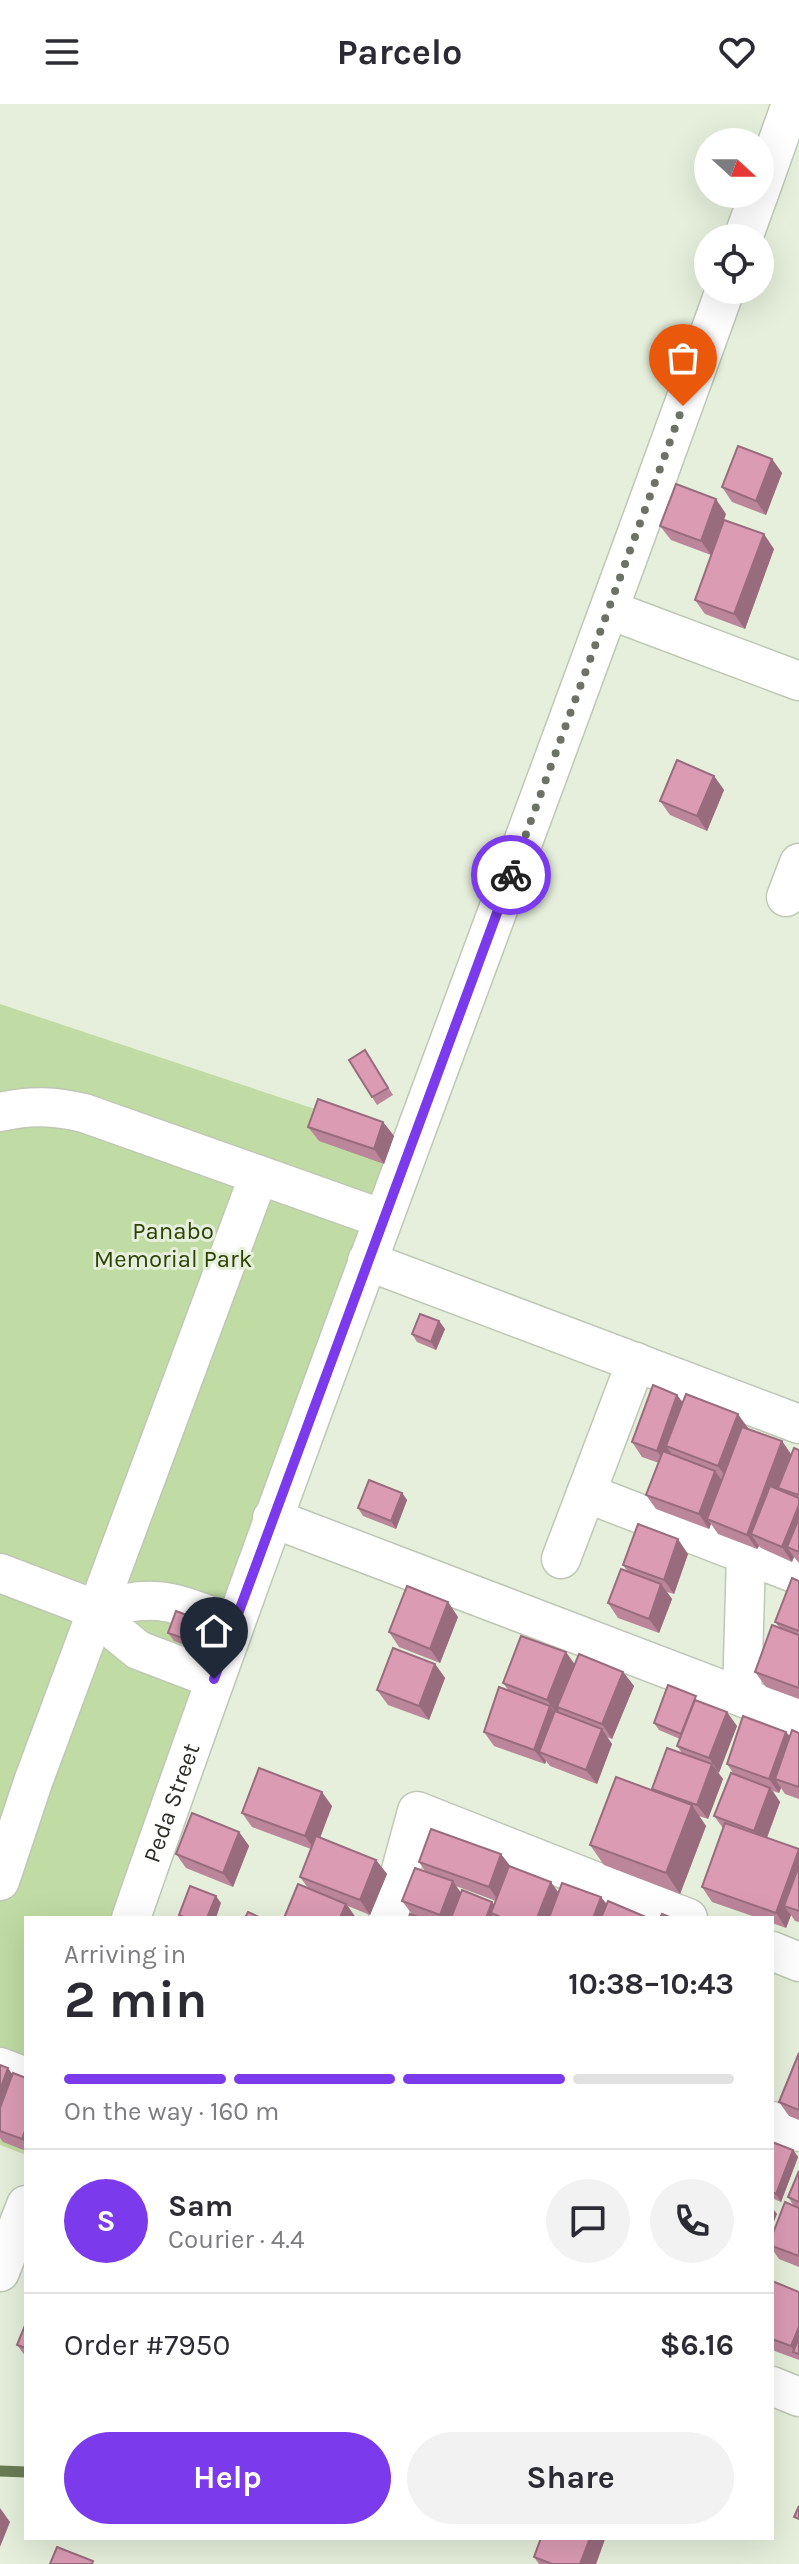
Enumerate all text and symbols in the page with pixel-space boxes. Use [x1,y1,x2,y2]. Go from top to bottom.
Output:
icon: menu [40,30,84,74]
icon: heart [715,30,759,74]
text: Parcelo [337,31,462,73]
north arrow [694,128,774,208]
map controls [694,128,774,304]
button: locate [694,224,774,304]
pin [649,324,717,406]
icon: bag [661,336,705,380]
courier [471,835,551,915]
icon: bike [489,853,533,897]
park label: Panabo Memorial Park [94,1217,252,1273]
pin [180,1597,248,1679]
icon: home [192,1609,236,1653]
street label: Peda Street [137,1739,205,1866]
text: Arriving in [64,1939,186,1970]
text: 10:38–10:43 [568,1966,734,2002]
text: 2 min [64,1969,207,2030]
text: On the way · 160 m [64,2096,279,2127]
button: chat [546,2179,630,2263]
button: phone [650,2179,734,2263]
text: Sam [168,2188,233,2224]
text: S [96,2203,116,2239]
text: Courier · 4.4 [168,2224,304,2255]
text: Order #7950 [64,2327,230,2363]
text: $6.16 [660,2327,734,2363]
button: Help [64,2432,391,2524]
button: Share [407,2432,734,2524]

